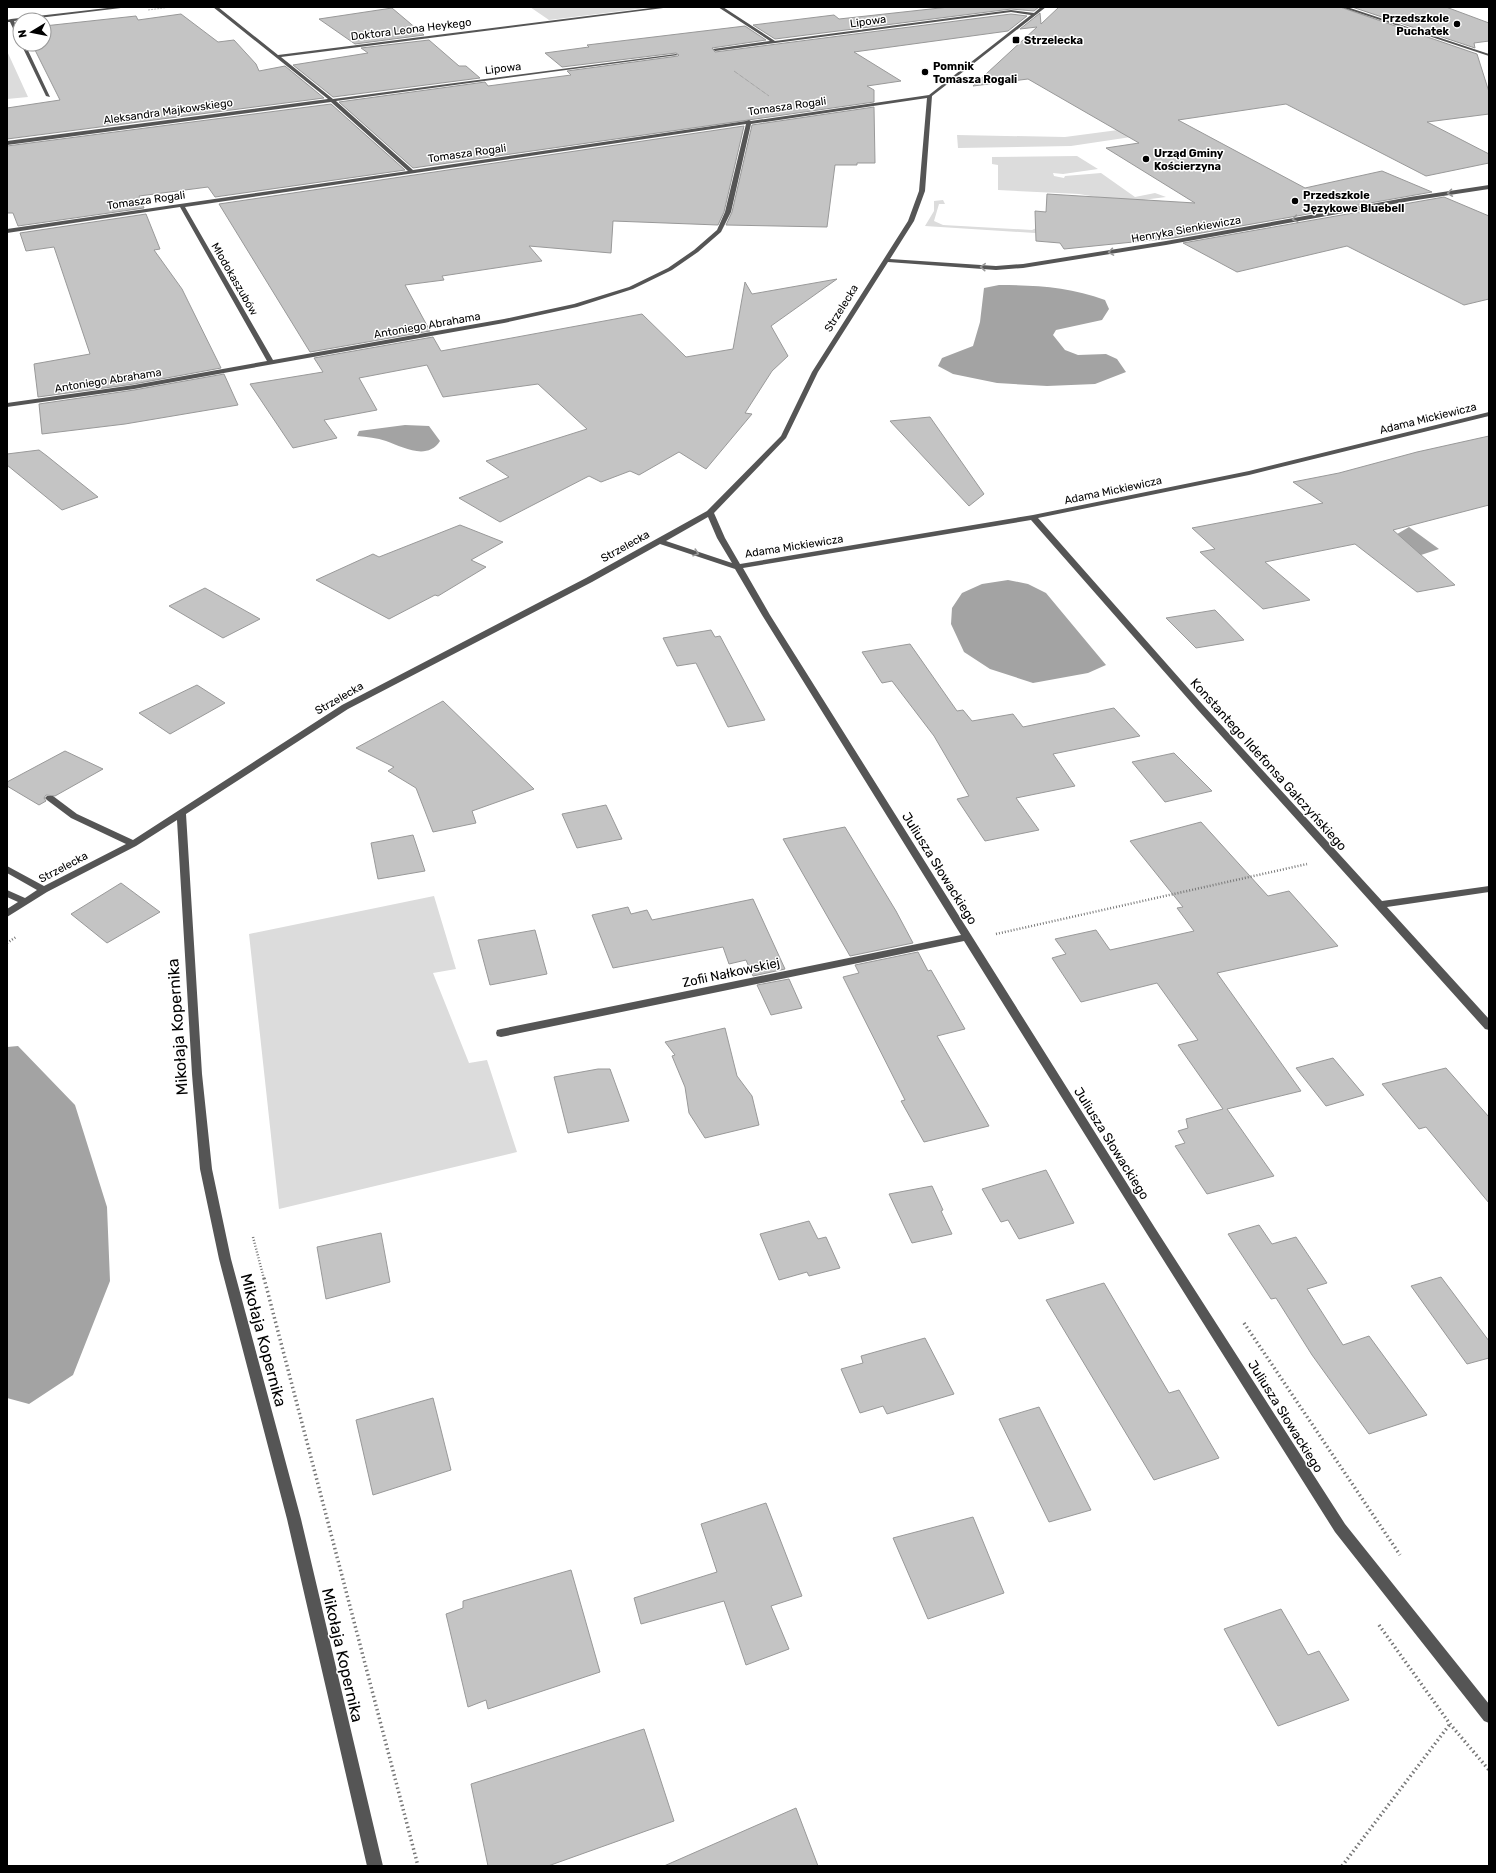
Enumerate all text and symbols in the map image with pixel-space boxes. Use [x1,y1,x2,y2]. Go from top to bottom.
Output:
north arrow [12,12,52,52]
place label: Przedszkole Puchatek [1382,12,1450,38]
street label: Lipowa [849,13,887,30]
street label: Doktora Leona Heykego [350,16,472,43]
marker: Przedszkole Puchatek [1452,19,1462,29]
text: N [16,29,30,39]
place label: Strzelecka [1024,34,1083,47]
marker: Strzelecka [1011,35,1021,45]
street label: Lipowa [484,60,522,77]
place label: Pomnik Tomasza Rogali [933,60,1017,86]
marker: Pomnik Tomasza Rogali [920,67,930,77]
street label: Tomasza Rogali [747,95,827,118]
street label: Aleksandra Majkowskiego [103,96,234,127]
street label: Tomasza Rogali [427,142,507,165]
place label: Urząd Gminy Kościerzyna [1154,147,1224,173]
marker: Urząd Gminy Kościerzyna [1141,154,1151,164]
one-way arrow [1447,188,1453,197]
street label: Tomasza Rogali [106,189,186,212]
place label: Przedszkole Językowe Bluebell [1303,189,1404,215]
marker: Przedszkole Językowe Bluebell [1290,196,1300,206]
street label: Henryka Sienkiewicza [1130,213,1242,246]
one-way arrow [1292,215,1298,223]
street label: Młodokaszubów [208,241,261,318]
one-way arrow [1108,247,1115,256]
one-way arrow [980,263,986,272]
street label: Strzelecka [822,282,861,334]
street label: Antoniego Abrahama [373,310,481,341]
street label: Antoniego Abrahama [54,366,162,395]
street label: Adama Mickiewicza [1378,400,1478,437]
street label: Adama Mickiewicza [1063,474,1163,507]
street label: Strzelecka [599,528,652,565]
street label: Adama Mickiewicza [744,532,844,561]
one-way arrow [692,548,699,557]
street label: Konstantego Ildefonsa Gałczyńskiego [1187,675,1350,854]
street label: Strzelecka [313,679,366,717]
street label: Juliusza Słowackiego [898,809,980,928]
street label: Strzelecka [37,849,90,886]
street label: Zofii Nałkowskiej [681,955,781,990]
street label: Mikołaja Kopernika [163,958,192,1096]
street label: Juliusza Słowackiego [1070,1084,1152,1203]
street label: Mikołaja Kopernika [237,1271,290,1409]
street label: Juliusza Słowackiego [1244,1357,1326,1476]
street label: Mikołaja Kopernika [318,1586,367,1724]

